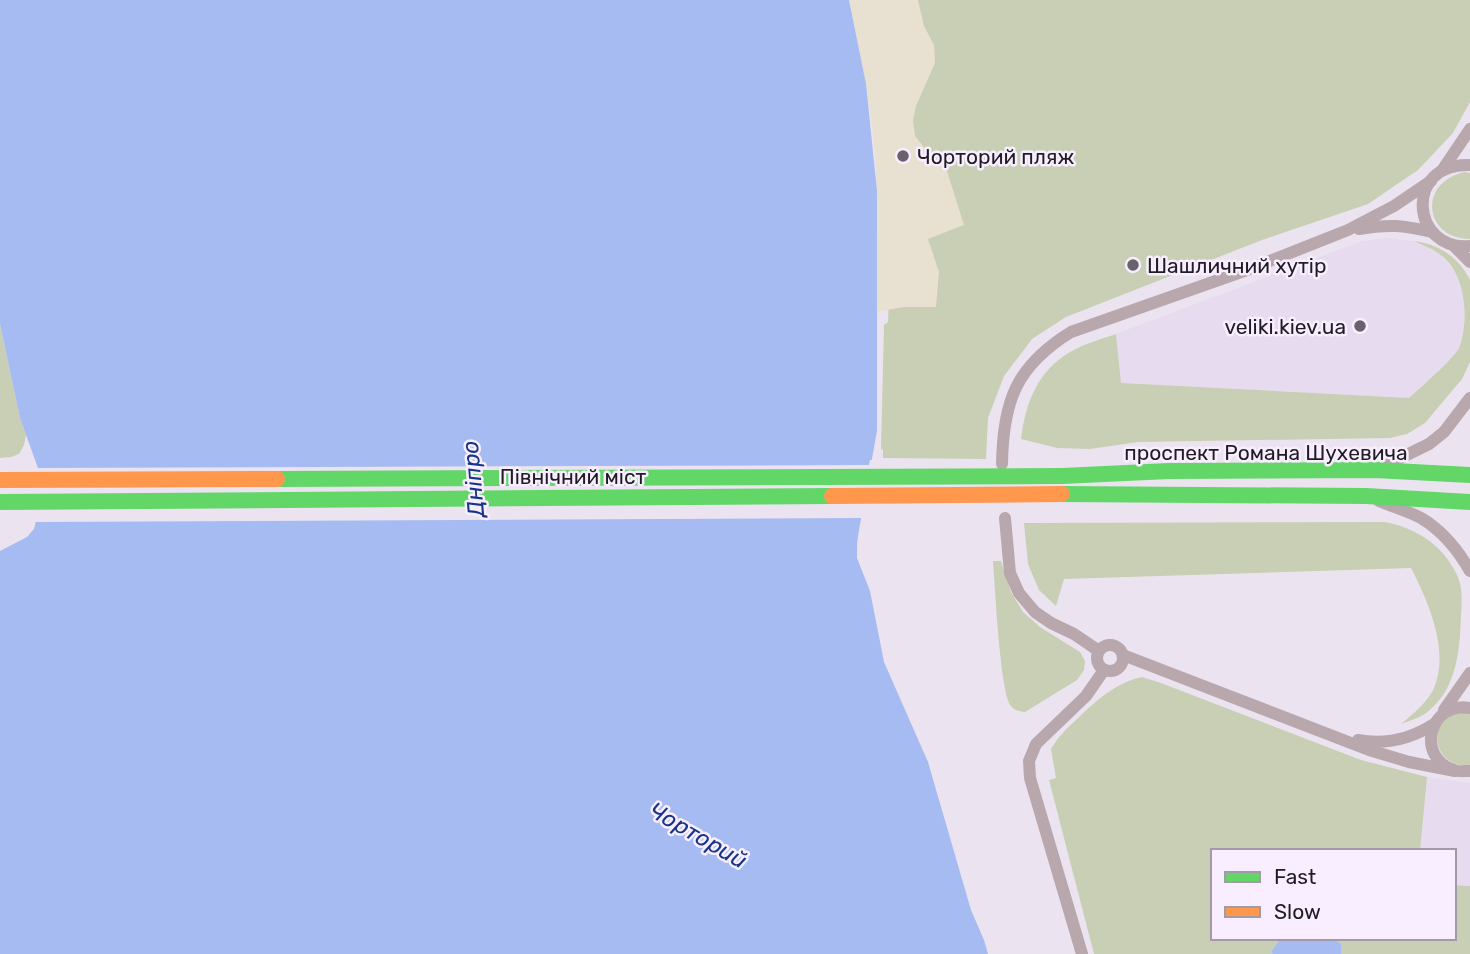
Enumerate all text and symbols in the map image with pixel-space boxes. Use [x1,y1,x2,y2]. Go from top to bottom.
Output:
place label: Чорторий пляж [917,144,1074,169]
marker: Чорторий пляж [895,148,911,164]
place label: Шашличний хутір [1147,253,1326,278]
marker: Шашличний хутір [1125,257,1141,273]
place label: veliki.kiev.ua [1224,314,1346,339]
marker: veliki.kiev.ua [1352,318,1368,334]
water label: Дніпро [456,440,490,520]
street label: проспект Романа Шухевича [1124,440,1408,465]
street label: Північний міст [500,464,647,489]
water label: Чорторий [644,796,752,874]
legend [1211,849,1456,940]
text: Fast [1274,864,1316,889]
text: Slow [1274,899,1321,924]

